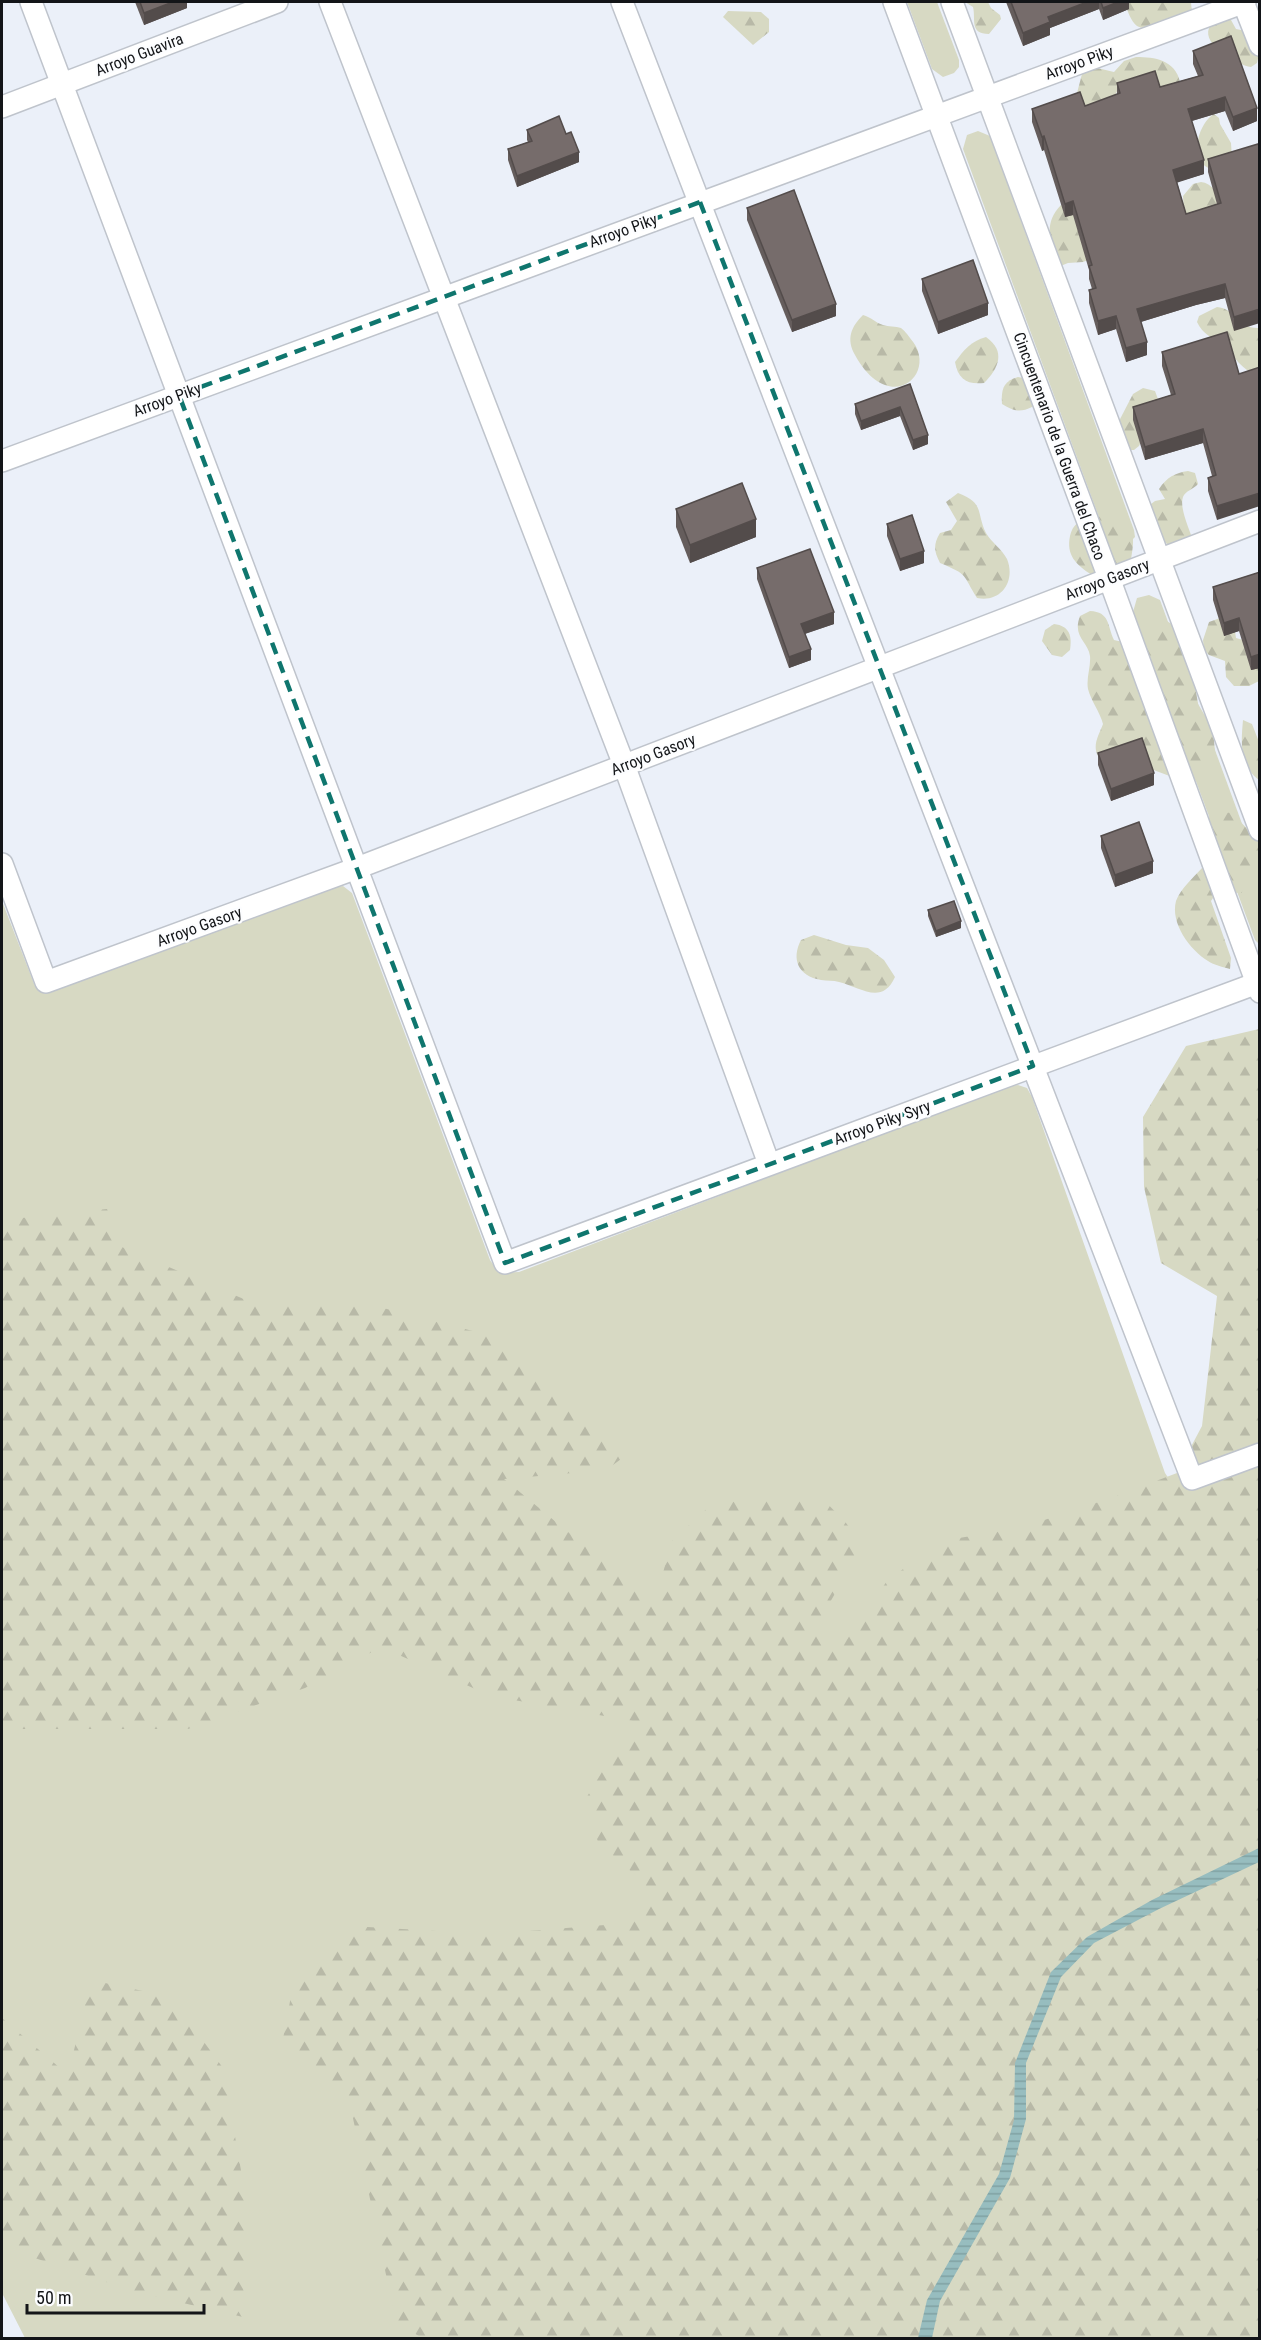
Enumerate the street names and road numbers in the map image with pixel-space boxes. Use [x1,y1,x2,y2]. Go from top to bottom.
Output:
street label: Arroyo Guavira [93,29,186,80]
street label: Arroyo Piky [1042,41,1116,84]
street label: Arroyo Piky [586,209,660,252]
street label: Cincuentenario de la Guerra del Chaco [1009,330,1110,563]
street label: Arroyo Piky [130,378,204,421]
street label: Arroyo Gasory [1062,555,1152,604]
street label: Arroyo Gasory [608,730,698,779]
street label: Arroyo Gasory [154,902,245,951]
street label: Arroyo Piky Syry [831,1096,934,1149]

